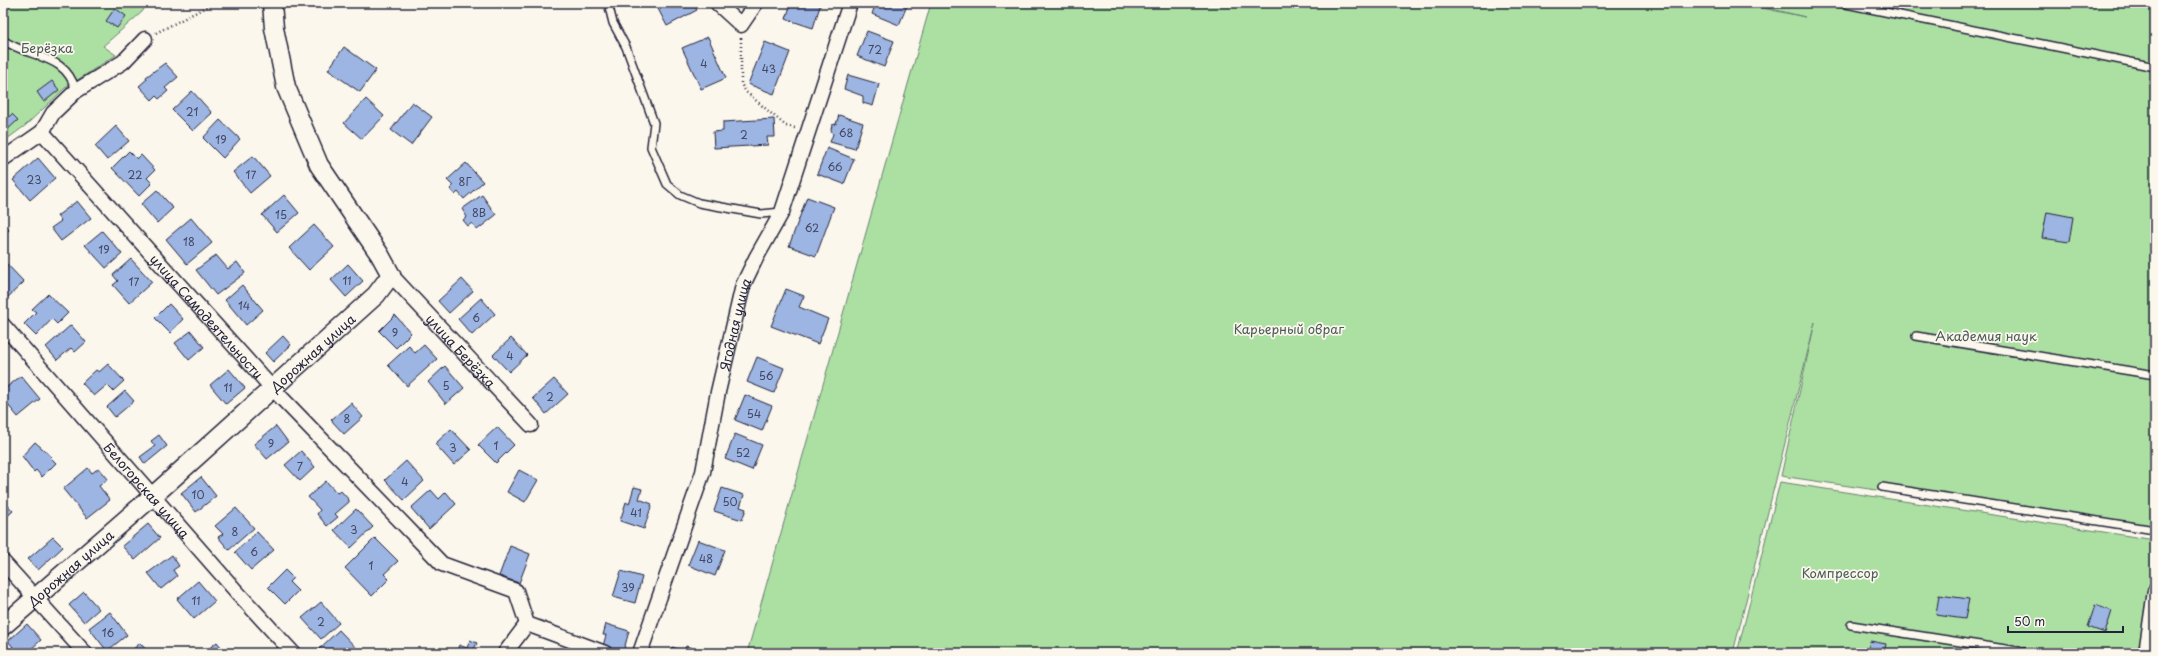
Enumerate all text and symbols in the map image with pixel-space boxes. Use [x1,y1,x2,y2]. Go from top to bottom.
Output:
park label: Берёзка [21,38,74,57]
house number: 72 [868,41,882,58]
house number: 4 [700,55,708,72]
house number: 43 [762,60,776,77]
house number: 21 [186,103,198,120]
house number: 68 [839,124,853,141]
house number: 2 [740,126,748,143]
house number: 19 [215,131,227,148]
house number: 66 [827,158,843,175]
house number: 22 [128,166,142,183]
house number: 17 [246,166,257,183]
house number: 23 [27,171,41,188]
house number: 8Г [459,173,471,190]
house number: 8В [472,204,486,221]
house number: 15 [275,206,287,223]
house number: 62 [805,219,819,236]
house number: 18 [183,233,195,250]
house number: 19 [98,241,110,258]
street label: улица Самодеятельности [146,249,268,382]
house number: 11 [342,272,352,289]
house number: 17 [129,273,140,290]
street label: Ягодная улица [714,273,755,372]
house number: 14 [238,297,250,314]
street label: Дорожная улица [265,309,359,396]
street label: улица Берёзка [422,309,501,392]
house number: 6 [472,309,480,326]
park label: Карьерный овраг [1234,319,1344,338]
house number: 9 [392,324,398,341]
park label: Академия наук [1935,326,2037,345]
house number: 4 [506,347,514,364]
house number: 56 [759,367,774,384]
house number: 5 [442,377,450,394]
house number: 11 [223,379,233,396]
house number: 2 [546,388,554,405]
house number: 54 [747,405,761,422]
house number: 8 [344,410,351,427]
house number: 9 [268,435,274,452]
house number: 1 [494,437,499,454]
street label: Белогорская улица [100,438,195,543]
house number: 3 [449,439,457,456]
house number: 52 [736,444,750,461]
house number: 7 [297,458,303,475]
house number: 4 [401,473,409,490]
house number: 10 [192,486,204,503]
house number: 50 [722,493,738,510]
house number: 41 [630,504,642,521]
house number: 3 [350,521,358,538]
house number: 8 [232,523,239,540]
street label: Дорожная улица [22,525,118,611]
house number: 6 [250,543,258,560]
house number: 48 [699,550,713,567]
house number: 1 [369,557,374,574]
park label: Компрессор [1802,563,1878,582]
house number: 39 [621,579,635,596]
house number: 11 [191,592,201,609]
scale bar [2008,608,2123,634]
text: 50 m [2014,612,2045,630]
house number: 2 [317,613,325,630]
house number: 16 [102,624,115,641]

